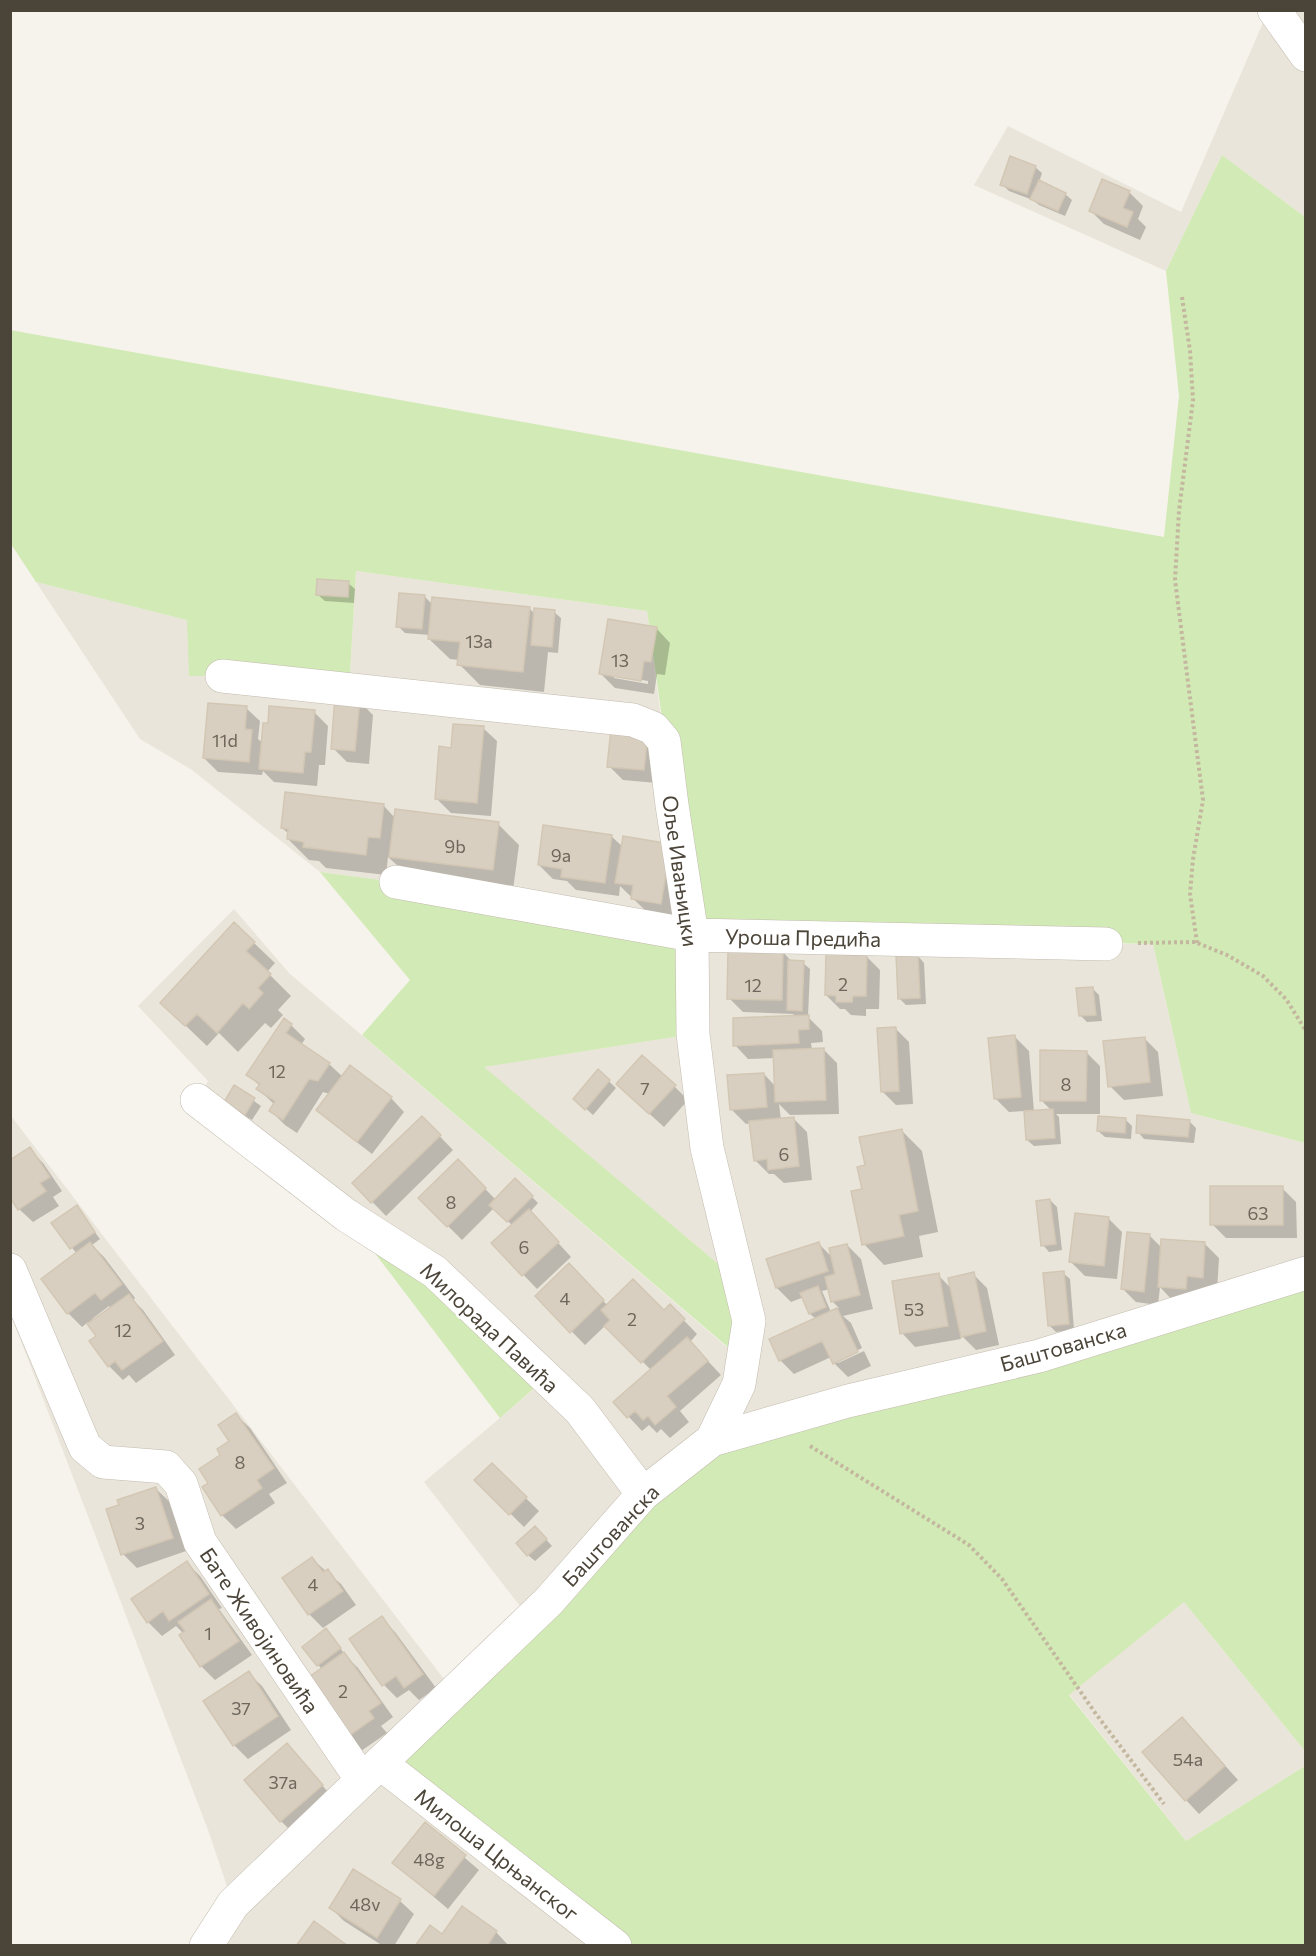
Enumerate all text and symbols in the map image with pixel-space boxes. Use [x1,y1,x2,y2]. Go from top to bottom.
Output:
house number: 13a [465,630,493,652]
house number: 13 [611,649,629,671]
house number: 11d [212,729,238,751]
street label: Оље Ивањицки [658,794,704,948]
house number: 9b [444,835,466,857]
house number: 9a [551,844,571,866]
street label: Уроша Предића [725,923,881,951]
house number: 2 [838,973,848,995]
house number: 12 [744,974,762,996]
house number: 12 [268,1060,286,1082]
house number: 8 [1061,1073,1072,1095]
house number: 7 [640,1077,650,1099]
house number: 6 [779,1143,789,1165]
house number: 8 [446,1191,457,1213]
house number: 63 [1247,1202,1269,1224]
house number: 6 [519,1236,529,1258]
street label: Милорада Павића [416,1257,564,1397]
house number: 4 [560,1287,571,1309]
house number: 53 [904,1298,924,1320]
house number: 2 [627,1308,637,1330]
street label: Баштованска [997,1316,1129,1376]
house number: 12 [114,1319,132,1341]
house number: 8 [235,1451,246,1473]
street label: Баштованска [556,1479,664,1591]
house number: 3 [135,1512,145,1534]
street label: Бате Живојиновића [195,1542,325,1718]
house number: 4 [308,1573,319,1595]
house number: 1 [204,1622,212,1644]
house number: 2 [338,1680,348,1702]
house number: 37 [231,1697,251,1719]
house number: 54a [1173,1748,1203,1770]
house number: 37a [269,1771,297,1793]
street label: Милоша Црњанског [410,1782,584,1926]
house number: 48g [413,1848,445,1870]
house number: 48v [350,1893,380,1915]

